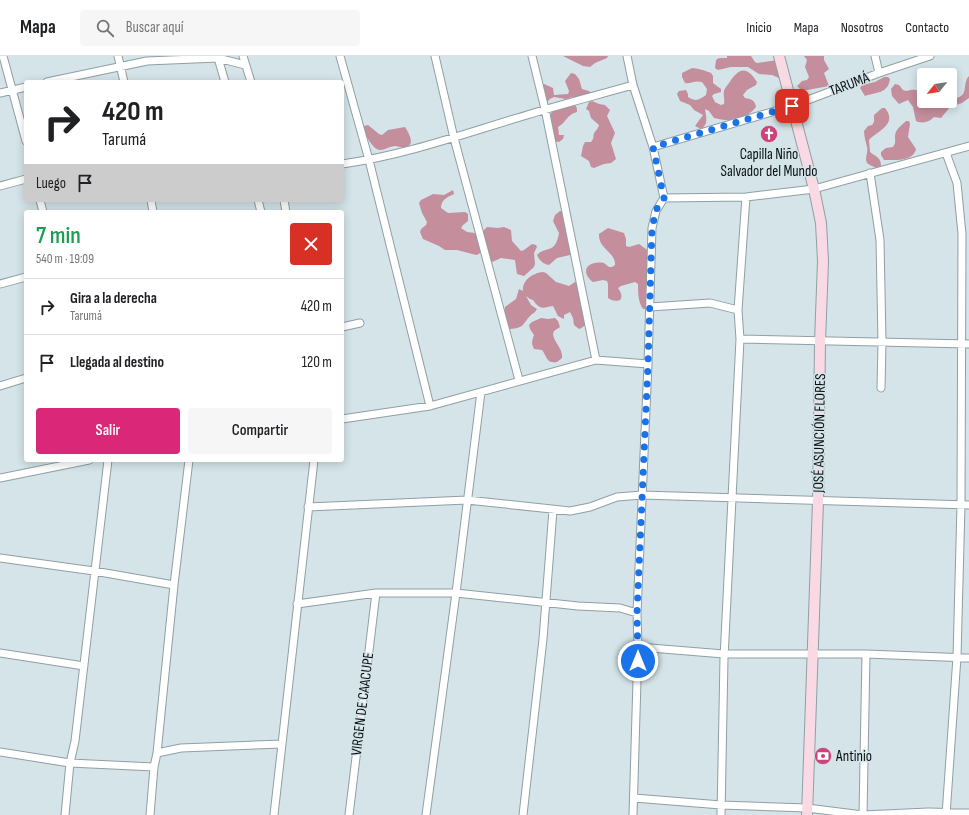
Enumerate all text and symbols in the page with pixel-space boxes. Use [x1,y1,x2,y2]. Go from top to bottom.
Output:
search box [80,10,360,46]
text: Mapa [20,16,56,39]
icon: search [94,17,116,39]
text: Buscar aquí [126,18,183,37]
text: Inicio [746,19,772,36]
text: Mapa [794,19,819,36]
text: Nosotros [841,19,883,36]
text: Contacto [905,19,949,36]
street label: TARUMÁ [826,68,872,101]
north arrow [917,68,957,108]
map controls [917,68,957,108]
pin [775,89,809,123]
text: 420 m [102,95,164,128]
icon: arrive [781,95,803,117]
icon: right [36,96,88,148]
church icon: Capilla Niño Salvador del Mundo [759,124,779,144]
text: Tarumá [102,129,146,150]
place label: Capilla Niño Salvador del Mundo [720,145,818,181]
icon: arrive [74,172,96,194]
text: Luego [36,174,66,193]
text: 7 min [36,221,81,250]
button: close [290,223,332,265]
text: 540 m · 19:09 [36,251,94,267]
text: Gira a la derecha [70,289,157,308]
icon: right [36,296,58,318]
text: 420 m [301,297,332,316]
text: Tarumá [70,308,102,324]
icon: arrive [36,352,58,374]
text: Llegada al destino [70,353,164,372]
text: 120 m [302,353,332,372]
street label: JOSÉ ASUNCIÓN FLORES [809,373,830,494]
button: Salir [36,408,180,454]
button: Compartir [188,408,332,454]
position arrow [617,640,659,682]
street label: VIRGEN DE CAACUPE [347,651,378,757]
bank icon: Antinio [813,746,833,766]
place label: Antinio [835,747,872,766]

